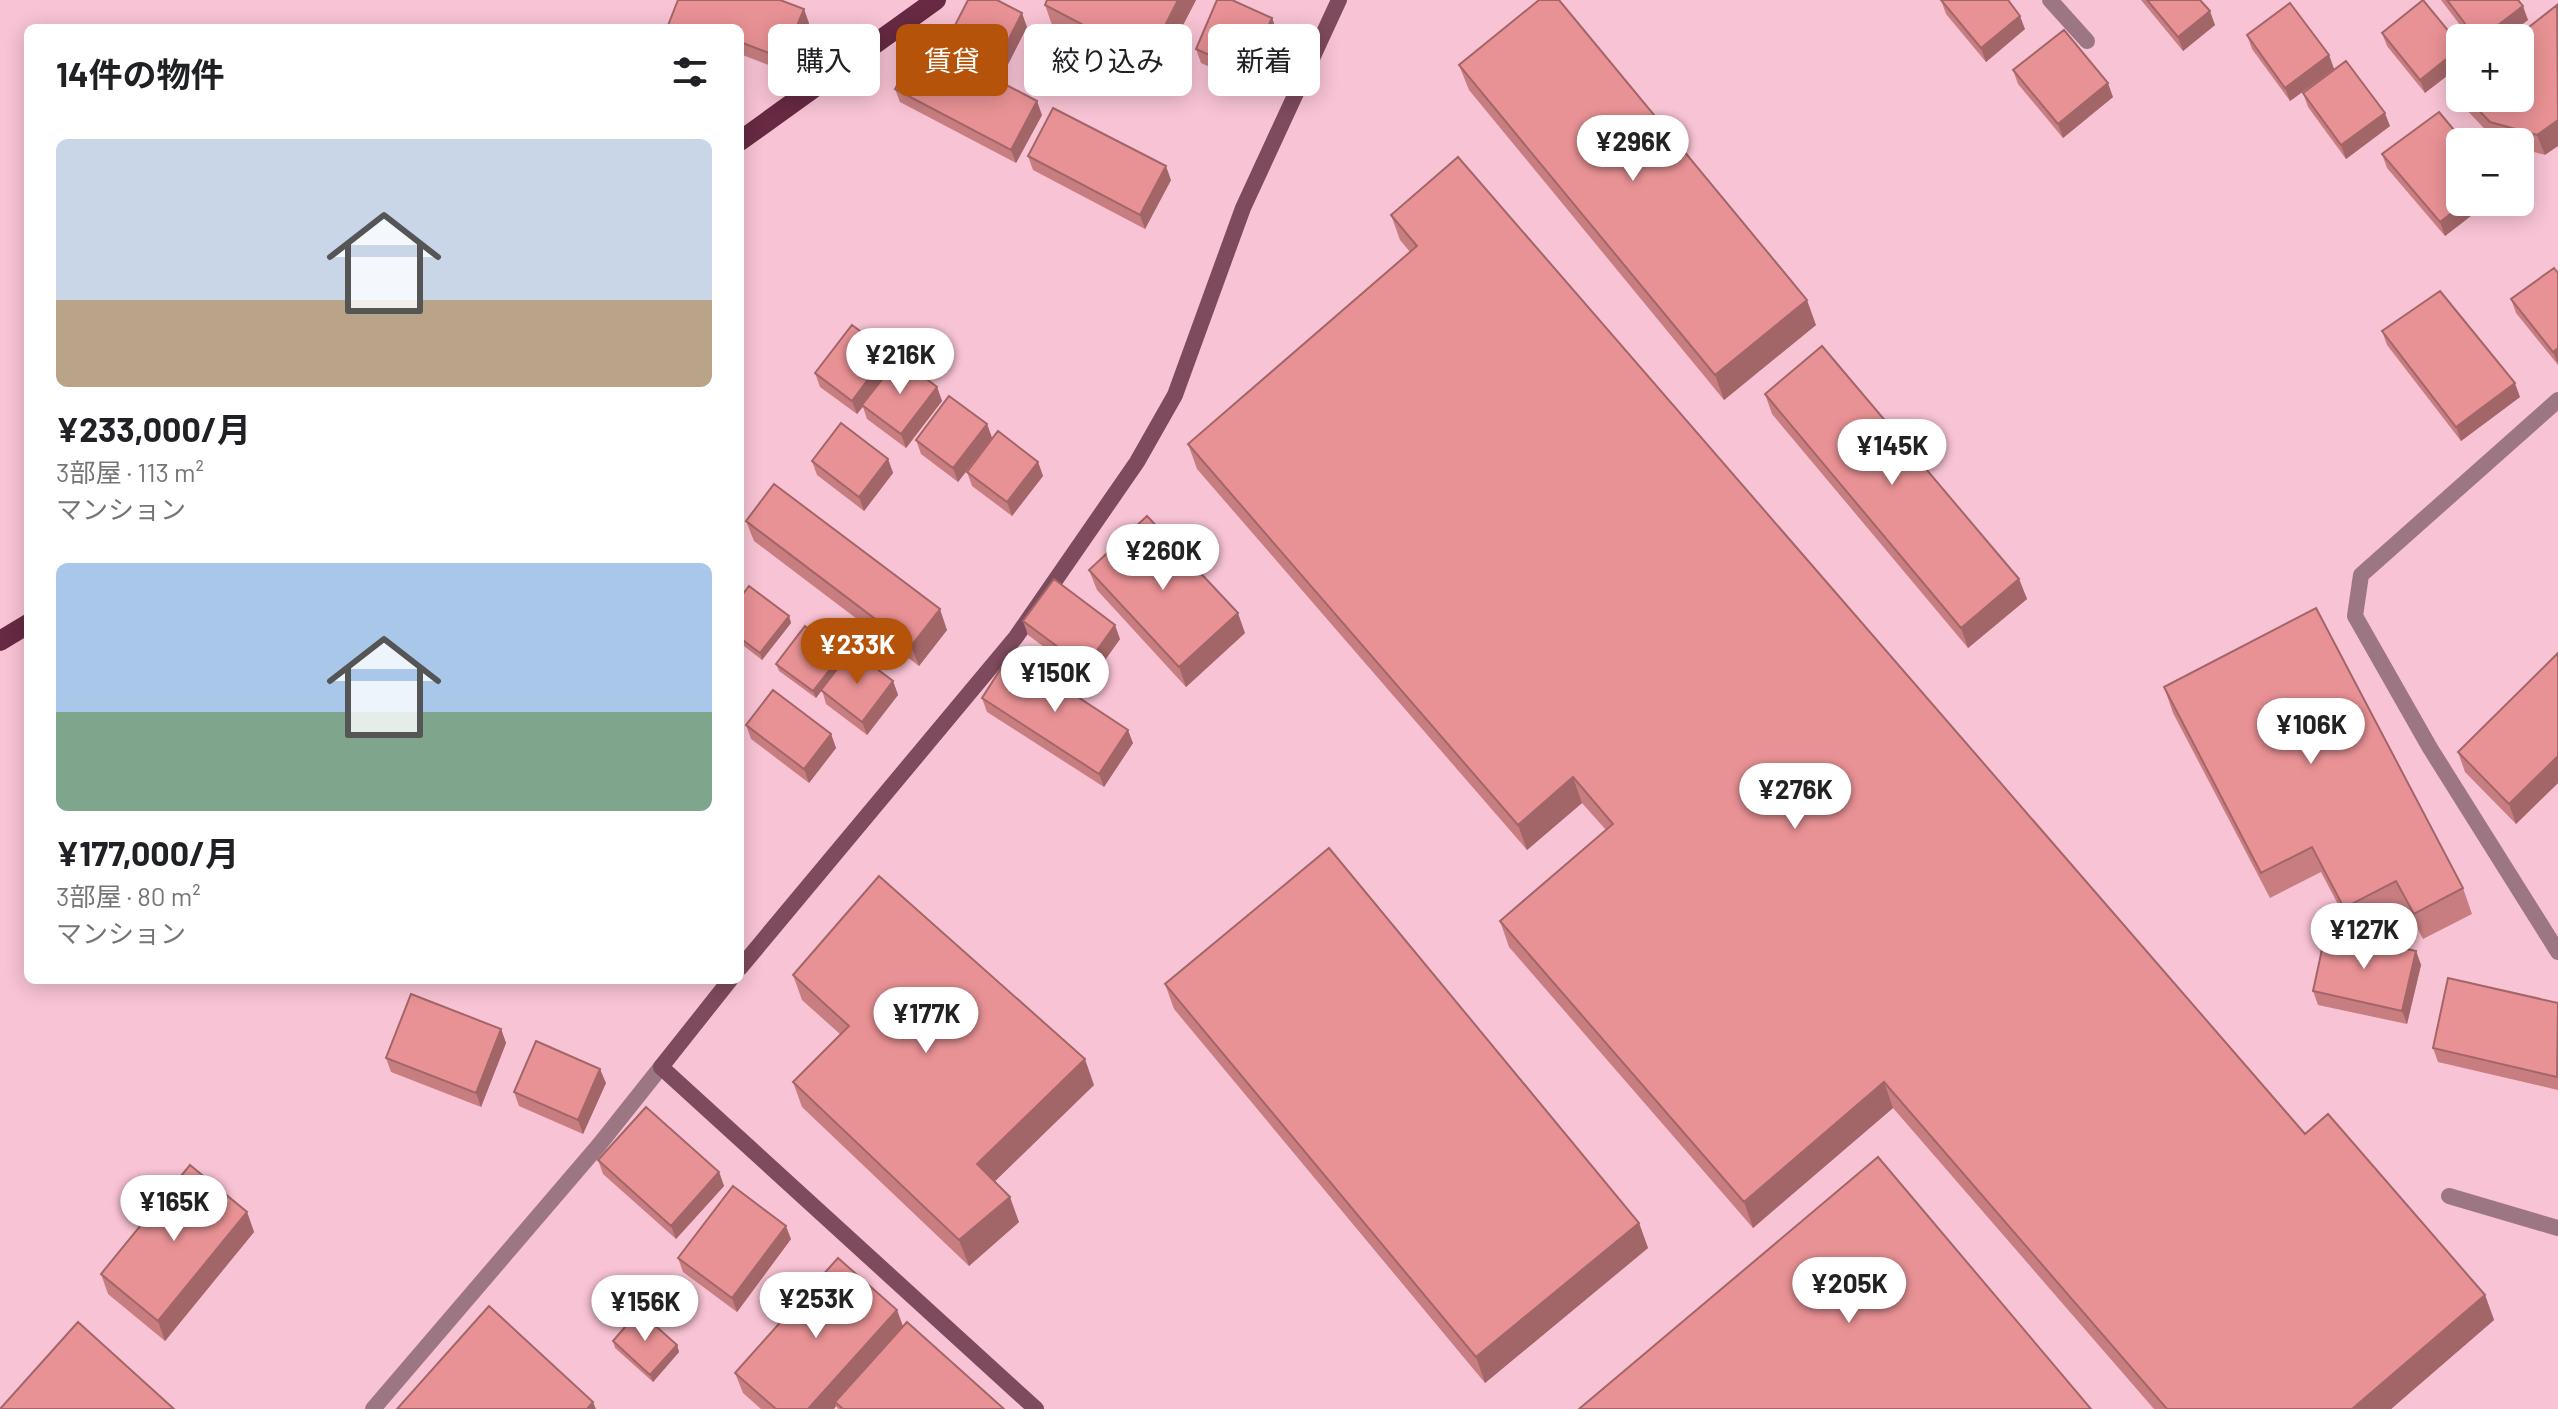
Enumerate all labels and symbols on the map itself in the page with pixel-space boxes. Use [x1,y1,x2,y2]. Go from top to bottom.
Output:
pin: ¥296K [1577,115,1689,183]
pin: ¥216K [844,328,956,396]
pin: ¥145K [1836,419,1948,487]
pin: ¥260K [1107,524,1219,592]
pin: ¥233K [801,618,913,686]
pin: ¥150K [999,646,1111,714]
pin: ¥106K [2255,698,2367,766]
pin: ¥276K [1739,763,1851,831]
pin: ¥127K [2308,903,2420,971]
pin: ¥177K [870,987,982,1055]
pin: ¥165K [118,1175,230,1243]
pin: ¥205K [1793,1257,1905,1325]
pin: ¥253K [760,1272,872,1340]
pin: ¥156K [589,1275,701,1343]

